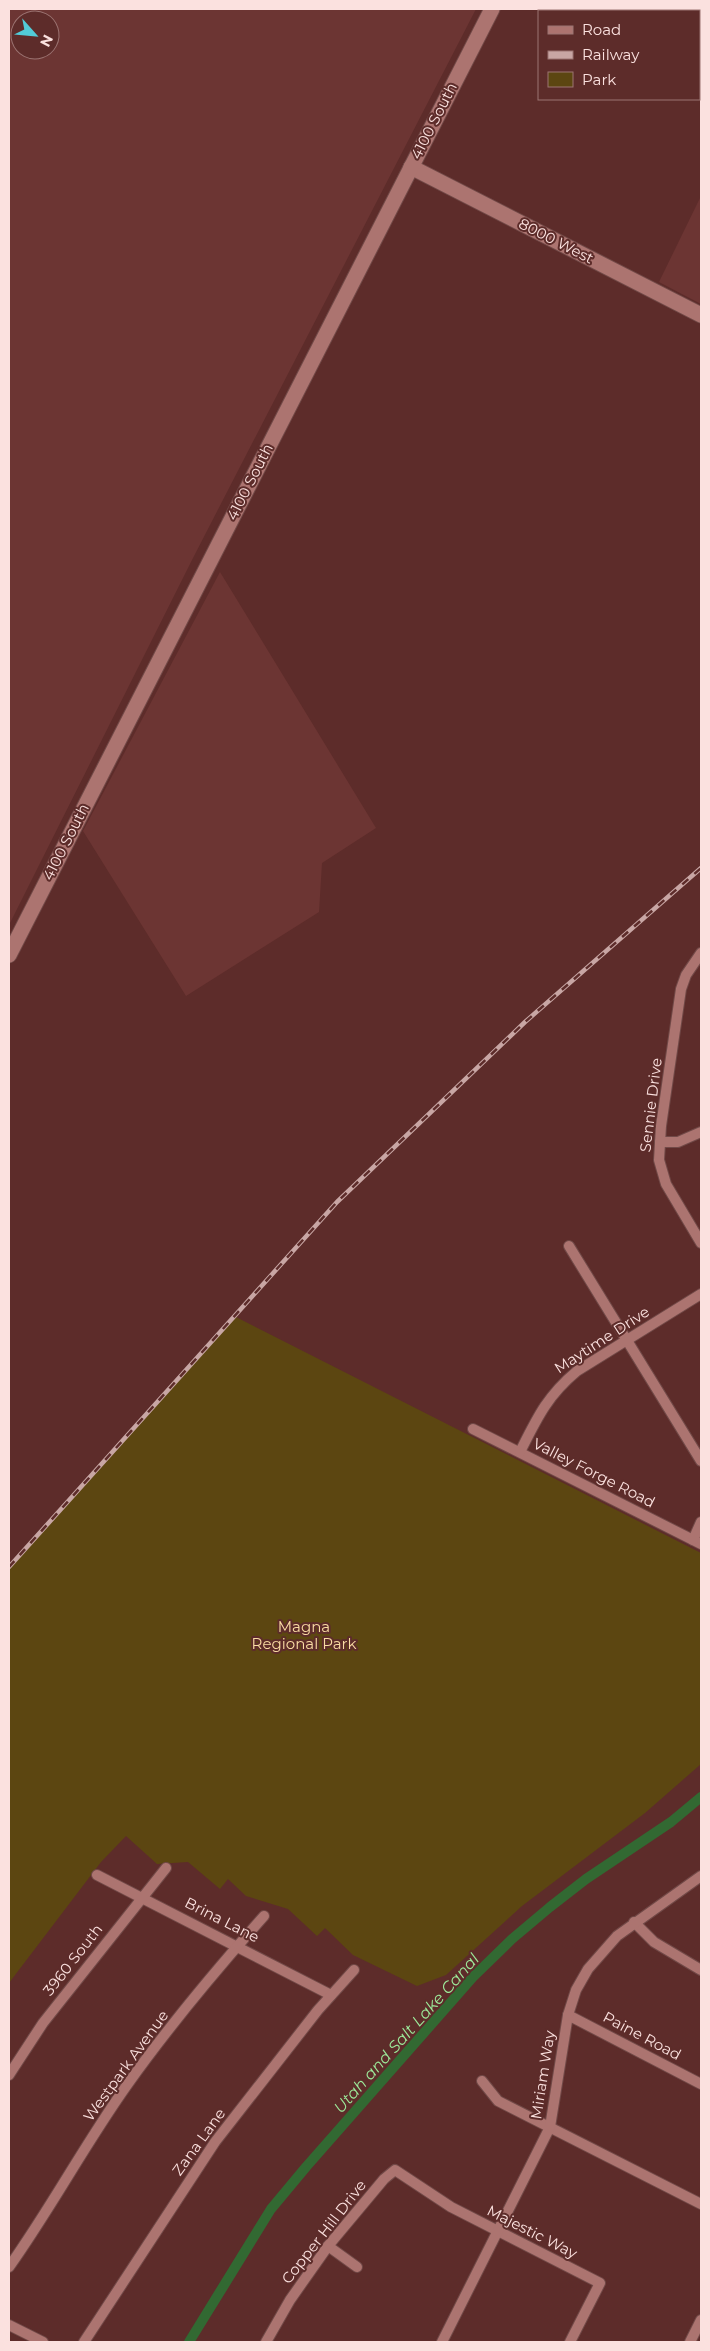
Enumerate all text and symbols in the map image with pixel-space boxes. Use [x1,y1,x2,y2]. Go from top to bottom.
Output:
north arrow [10,10,60,60]
legend [538,10,700,100]
text: Road [582,20,621,39]
text: N [36,32,57,50]
text: Railway [582,45,640,64]
text: Park [582,70,616,89]
street label: 4100 South [406,79,461,162]
street label: 8000 West [516,214,597,268]
street label: 4100 South [222,440,277,523]
street label: 4100 South [38,800,93,883]
street label: Sennie Drive [635,1057,666,1153]
street label: Maytime Drive [551,1302,653,1377]
street label: Valley Forge Road [530,1434,658,1512]
park label: Magna Regional Park [252,1617,356,1653]
street label: Brina Lane [182,1893,263,1946]
street label: 3960 South [39,1920,106,1999]
water label: Utah and Salt Lake Canal [330,1949,483,2117]
street label: Westpark Avenue [79,2006,172,2125]
street label: Paine Road [600,2007,685,2064]
street label: Miriam Way [526,2028,559,2121]
street label: Zana Lane [168,2104,229,2179]
street label: Copper Hill Drive [277,2176,370,2287]
street label: Majestic Way [484,2201,581,2263]

